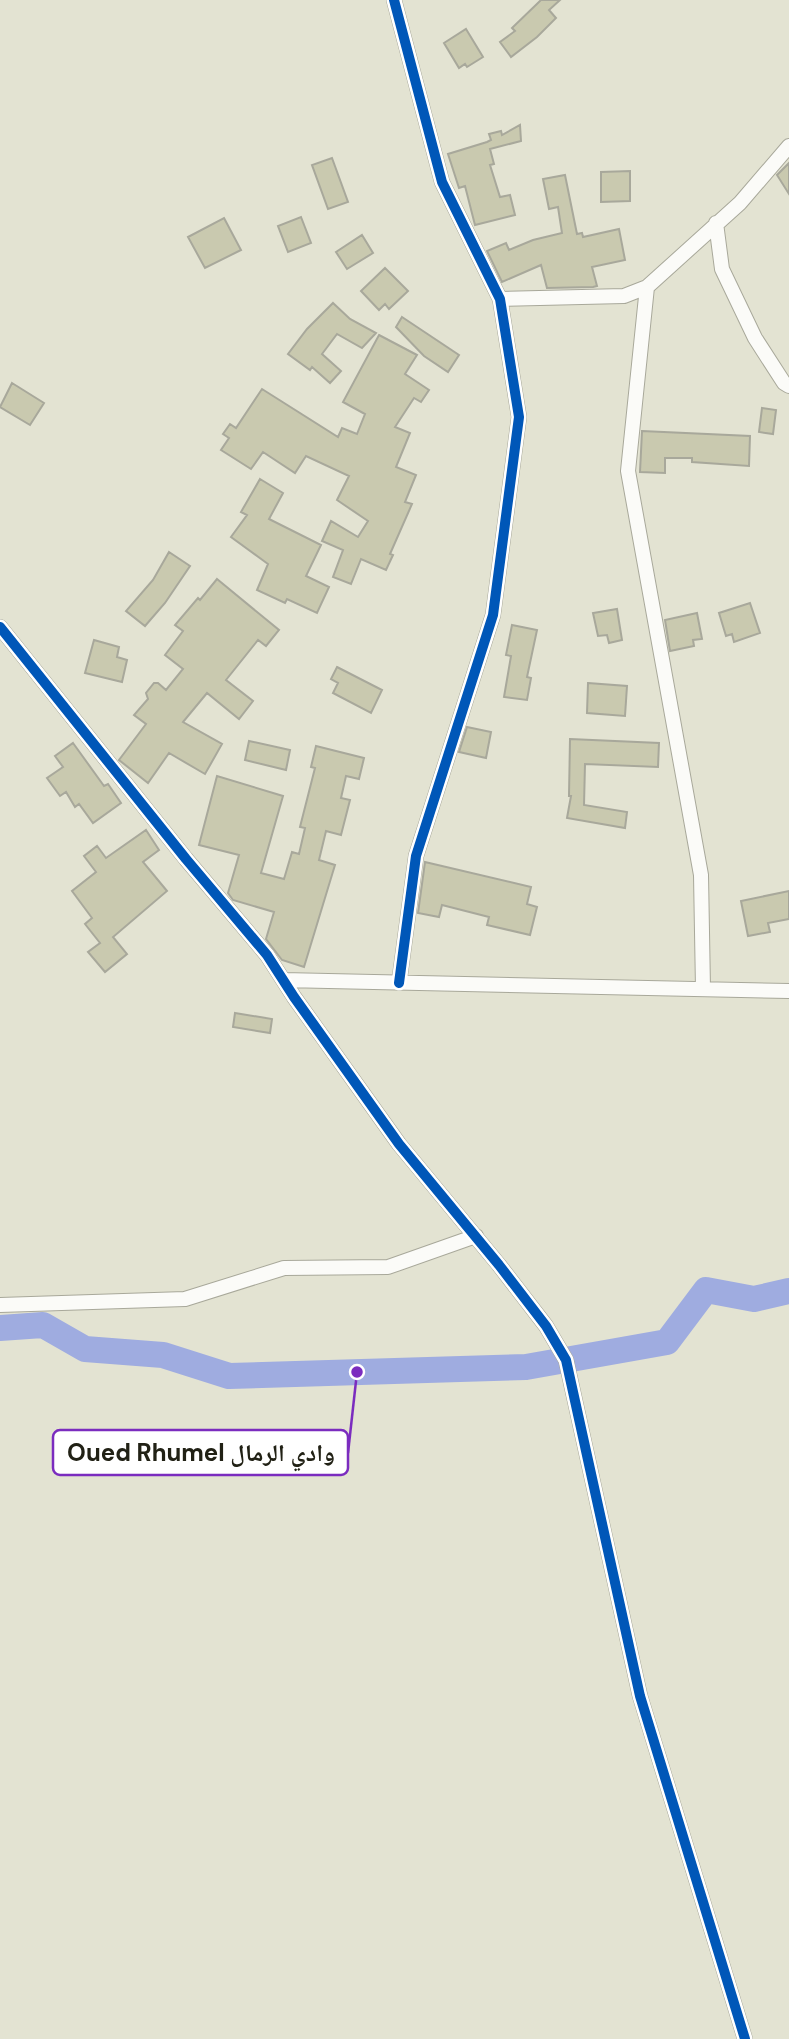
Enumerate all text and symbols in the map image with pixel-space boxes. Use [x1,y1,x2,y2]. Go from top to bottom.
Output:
callout: Oued Rhumel وادي الرمال [53,1430,348,1475]
text: Oued Rhumel وادي الرمال [67,1437,335,1472]

